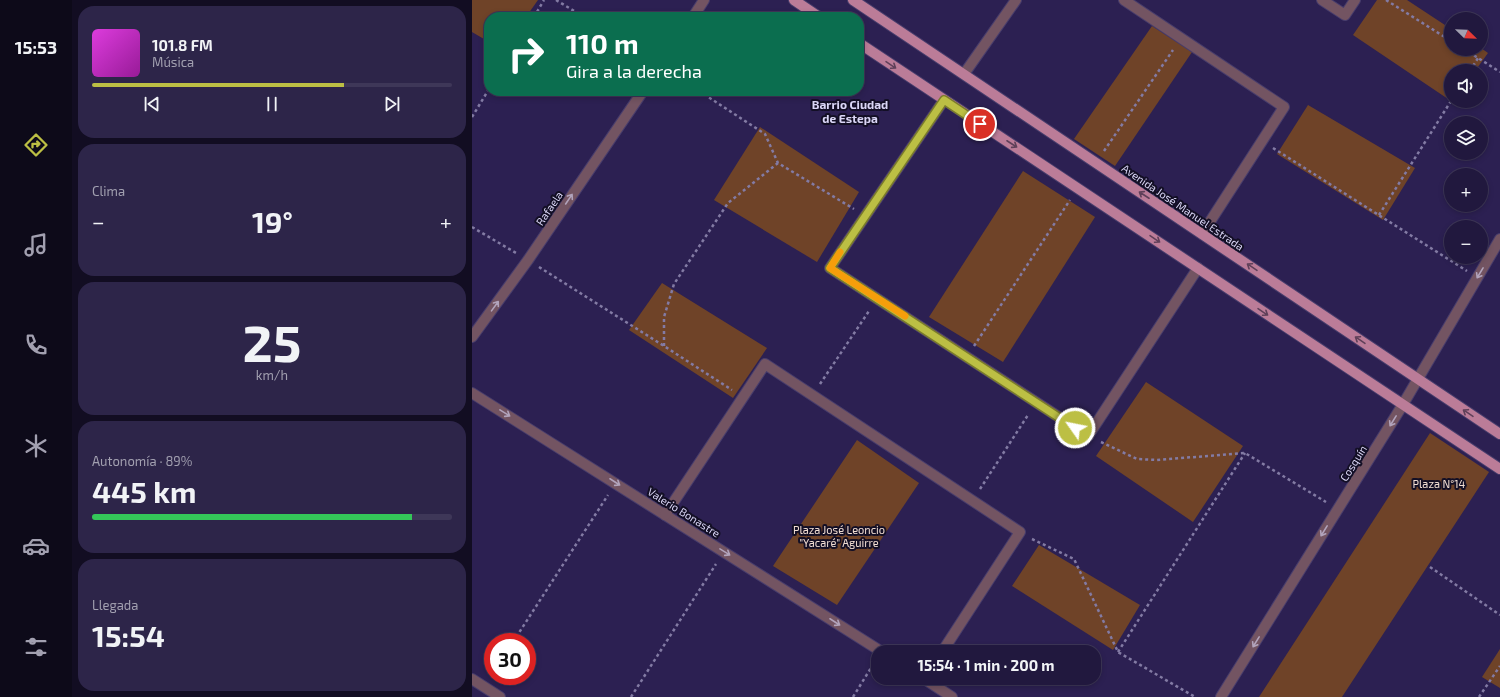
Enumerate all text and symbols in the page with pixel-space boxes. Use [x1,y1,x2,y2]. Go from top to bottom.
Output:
north arrow [1444,12,1488,56]
map controls [1444,12,1488,264]
text: 110 m [566,26,639,60]
icon: right [500,28,552,80]
text: 15:53 [15,36,57,58]
text: 101.8 FM [152,36,213,54]
text: Música [152,54,194,70]
text: Gira a la derecha [566,60,702,82]
one-way arrow [886,61,897,69]
button: sound [1444,64,1488,108]
icon: previous [141,93,163,115]
icon: pause [261,93,283,115]
icon: next [381,93,403,115]
district label: Barrio Ciudad de Estepa [812,97,888,125]
pin [963,107,997,141]
icon: arrive [969,113,991,135]
button: layers [1444,116,1488,160]
icon: directions [22,131,50,159]
one-way arrow [1006,140,1017,149]
street label: Avenida José Manuel Estrada [1120,161,1246,253]
button: + [1444,168,1488,212]
text: Clima [92,183,125,199]
street label: Rafaela [533,188,565,228]
one-way arrow [1138,191,1150,199]
one-way arrow [565,194,573,205]
text: 19° [252,203,293,239]
text: − [92,208,105,234]
text: + [440,208,452,234]
button: − [1444,220,1488,264]
icon: music [22,231,50,259]
one-way arrow [1149,235,1160,243]
one-way arrow [1246,263,1258,271]
one-way arrow [1476,267,1484,278]
one-way arrow [491,300,499,311]
one-way arrow [1257,308,1268,316]
text: 25 [243,310,301,372]
icon: phone [22,331,50,359]
one-way arrow [1355,336,1366,344]
text: km/h [256,367,288,383]
position arrow [1054,407,1096,449]
one-way arrow [1462,408,1474,416]
one-way arrow [499,409,510,417]
one-way arrow [1389,415,1397,426]
icon: climate [22,432,50,460]
street label: Cosquín [1337,443,1369,483]
text: Autonomía · 89% [92,453,192,469]
text: 445 km [92,473,196,509]
park label: Plaza N°14 [1413,477,1466,490]
one-way arrow [609,478,620,486]
street label: Valerio Bonastre [645,485,723,540]
park label: Plaza José Leoncio "Yacaré" Aguirre [793,523,885,549]
one-way arrow [1320,526,1329,537]
icon: car [22,532,50,560]
one-way arrow [719,548,730,556]
text: Llegada [92,597,138,613]
text: 15:54 [92,617,165,653]
one-way arrow [829,618,840,626]
icon: filters [22,633,50,661]
speed limit sign: 30 [484,633,536,685]
one-way arrow [1251,636,1259,648]
text: 15:54 · 1 min · 200 m [917,656,1055,674]

